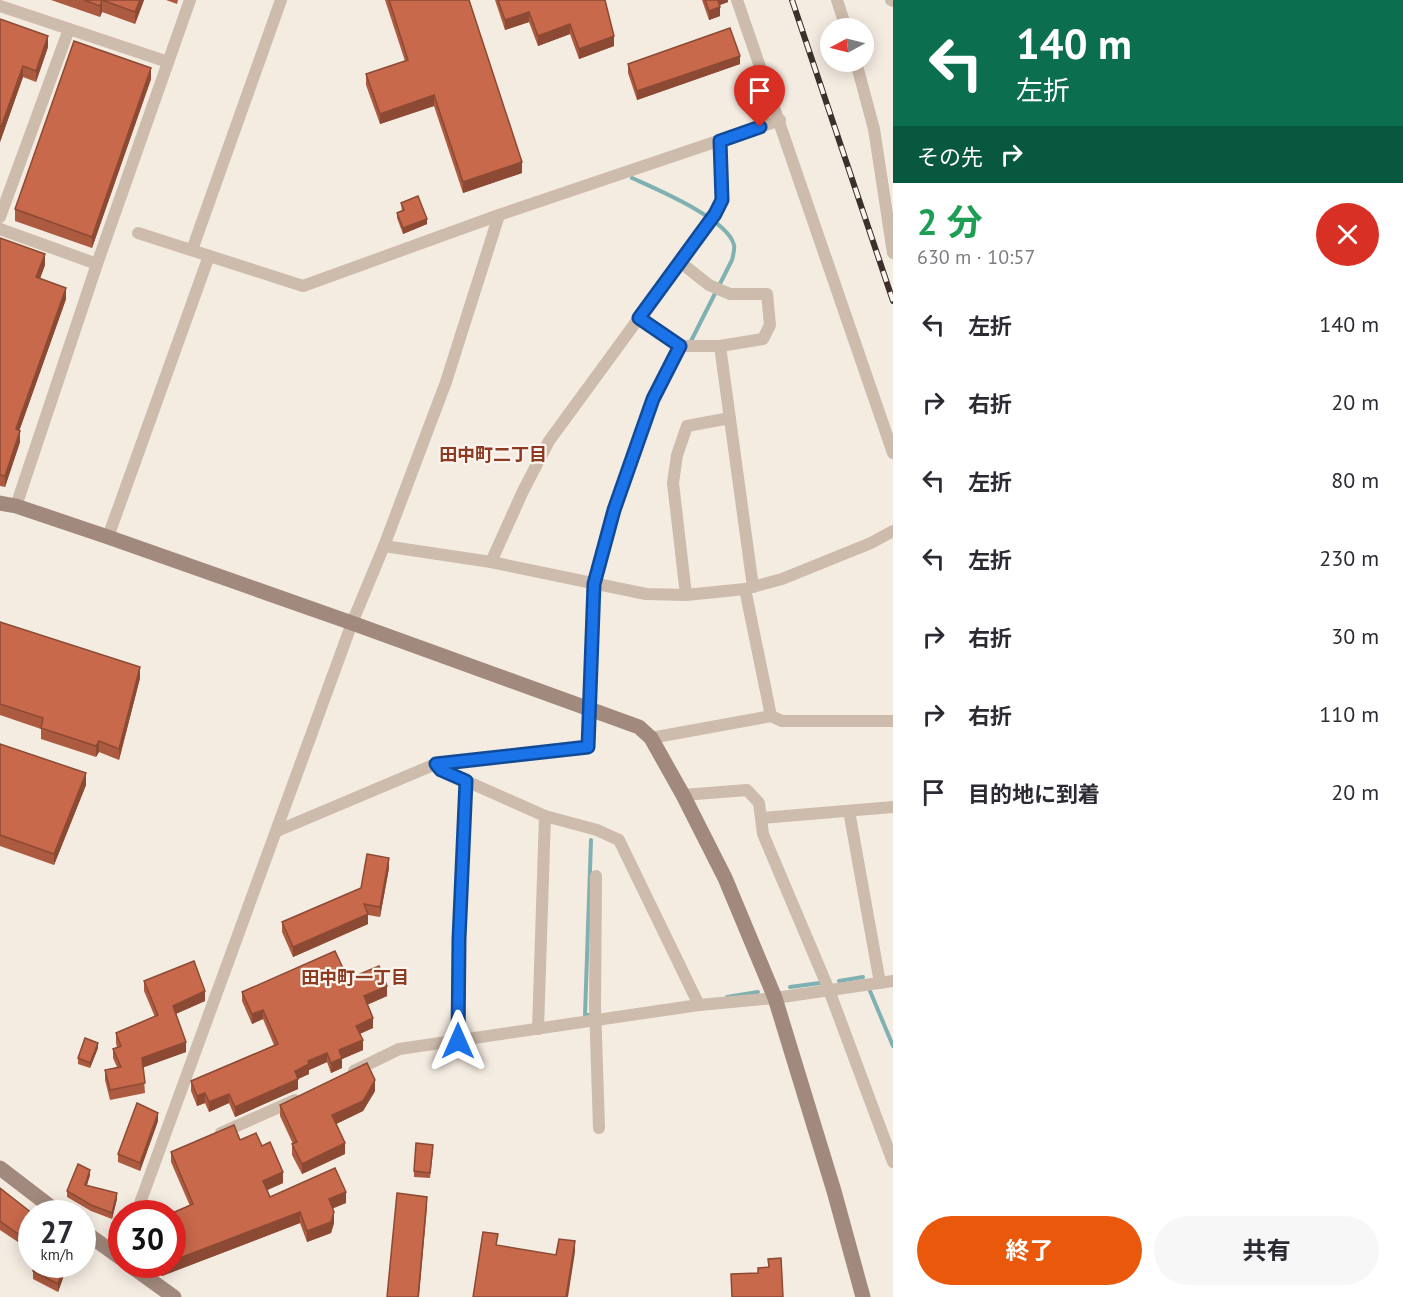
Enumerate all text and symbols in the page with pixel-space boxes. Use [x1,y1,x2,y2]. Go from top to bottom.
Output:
text: 140 m [1016,16,1132,71]
north arrow [820,18,874,72]
map controls [820,18,874,72]
icon: left [917,24,995,102]
pin [734,65,785,127]
text: 左折 [1016,73,1070,107]
icon: arrive [743,74,776,107]
icon: right [995,138,1028,171]
text: その先 [917,143,983,171]
text: 2 分 [917,198,983,245]
button: close [1316,203,1379,266]
text: 630 m · 10:57 [917,244,1035,270]
icon: left [917,308,950,341]
text: 140 m [1319,310,1379,338]
text: 左折 [968,312,1012,340]
icon: right [917,386,950,419]
text: 20 m [1331,388,1379,416]
text: 右折 [968,390,1012,418]
district label: 田中町二丁目 [439,443,547,466]
icon: left [917,464,950,497]
text: 80 m [1331,466,1379,494]
text: 左折 [968,468,1012,496]
icon: left [917,542,950,575]
text: 230 m [1319,544,1379,572]
text: 左折 [968,546,1012,574]
icon: right [917,620,950,653]
text: 30 m [1331,622,1379,650]
text: 右折 [968,624,1012,652]
icon: right [917,698,950,731]
text: 110 m [1319,700,1379,728]
text: 右折 [968,702,1012,730]
icon: arrive [917,776,950,809]
text: 20 m [1331,778,1379,806]
text: 目的地に到着 [968,780,1100,808]
district label: 田中町一丁目 [301,966,409,989]
position arrow [426,1009,490,1073]
speed limit sign: 30 [108,1200,186,1278]
text: 27 [40,1212,74,1251]
button: 終了 [917,1216,1142,1285]
button: 共有 [1154,1216,1379,1285]
text: km/h [41,1245,73,1264]

